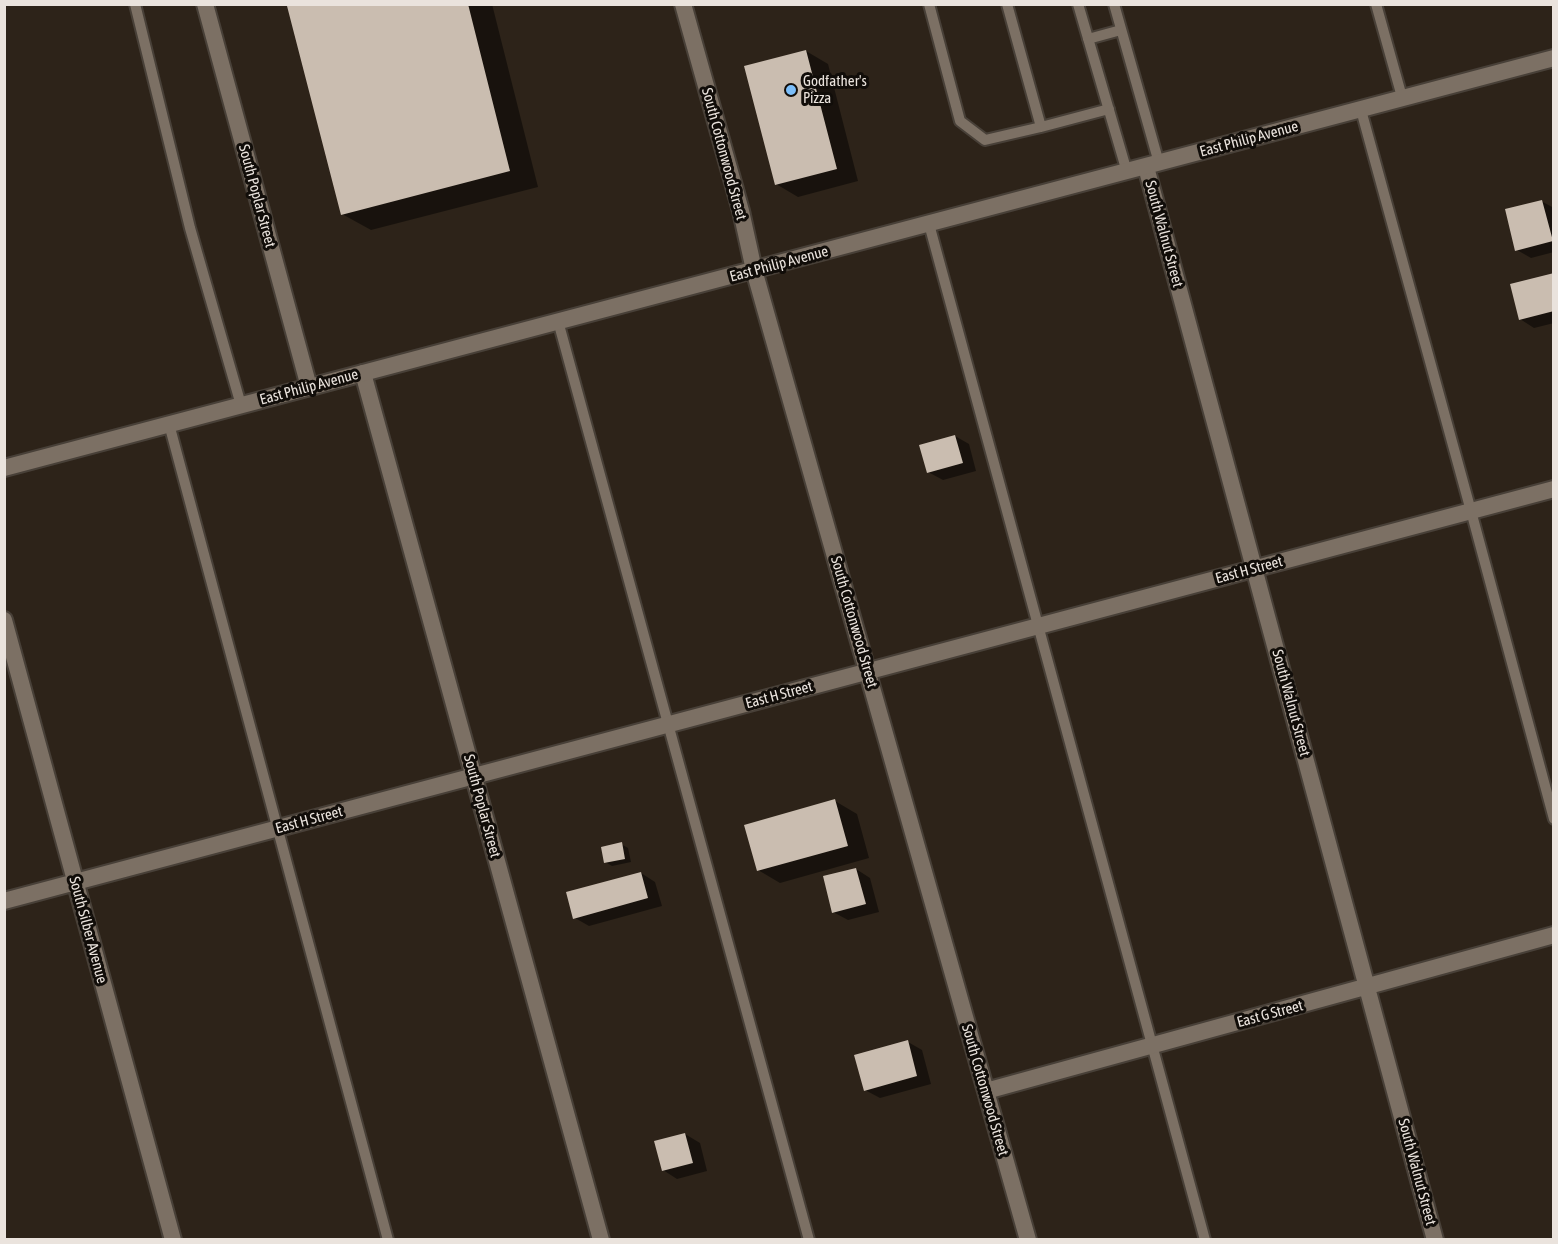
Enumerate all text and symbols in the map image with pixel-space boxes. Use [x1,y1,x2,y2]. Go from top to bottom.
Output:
place label: Godfather's Pizza [803,72,867,107]
marker: Godfather's Pizza [784,83,798,97]
street label: South Cottonwood Street [698,86,750,222]
street label: East Philip Avenue [1198,117,1300,161]
street label: South Poplar Street [235,143,279,249]
street label: South Walnut Street [1141,179,1187,289]
street label: East Philip Avenue [728,242,830,286]
street label: East Philip Avenue [258,365,360,409]
street label: East H Street [1213,552,1285,588]
street label: South Cottonwood Street [827,554,881,690]
street label: South Walnut Street [1268,648,1314,758]
street label: East H Street [743,677,815,713]
street label: South Poplar Street [460,753,504,859]
street label: East H Street [273,802,345,838]
street label: South Silber Avenue [65,875,111,985]
street label: East G Street [1235,997,1305,1031]
street label: South Cottonwood Street [958,1022,1012,1158]
street label: South Walnut Street [1394,1117,1440,1227]

